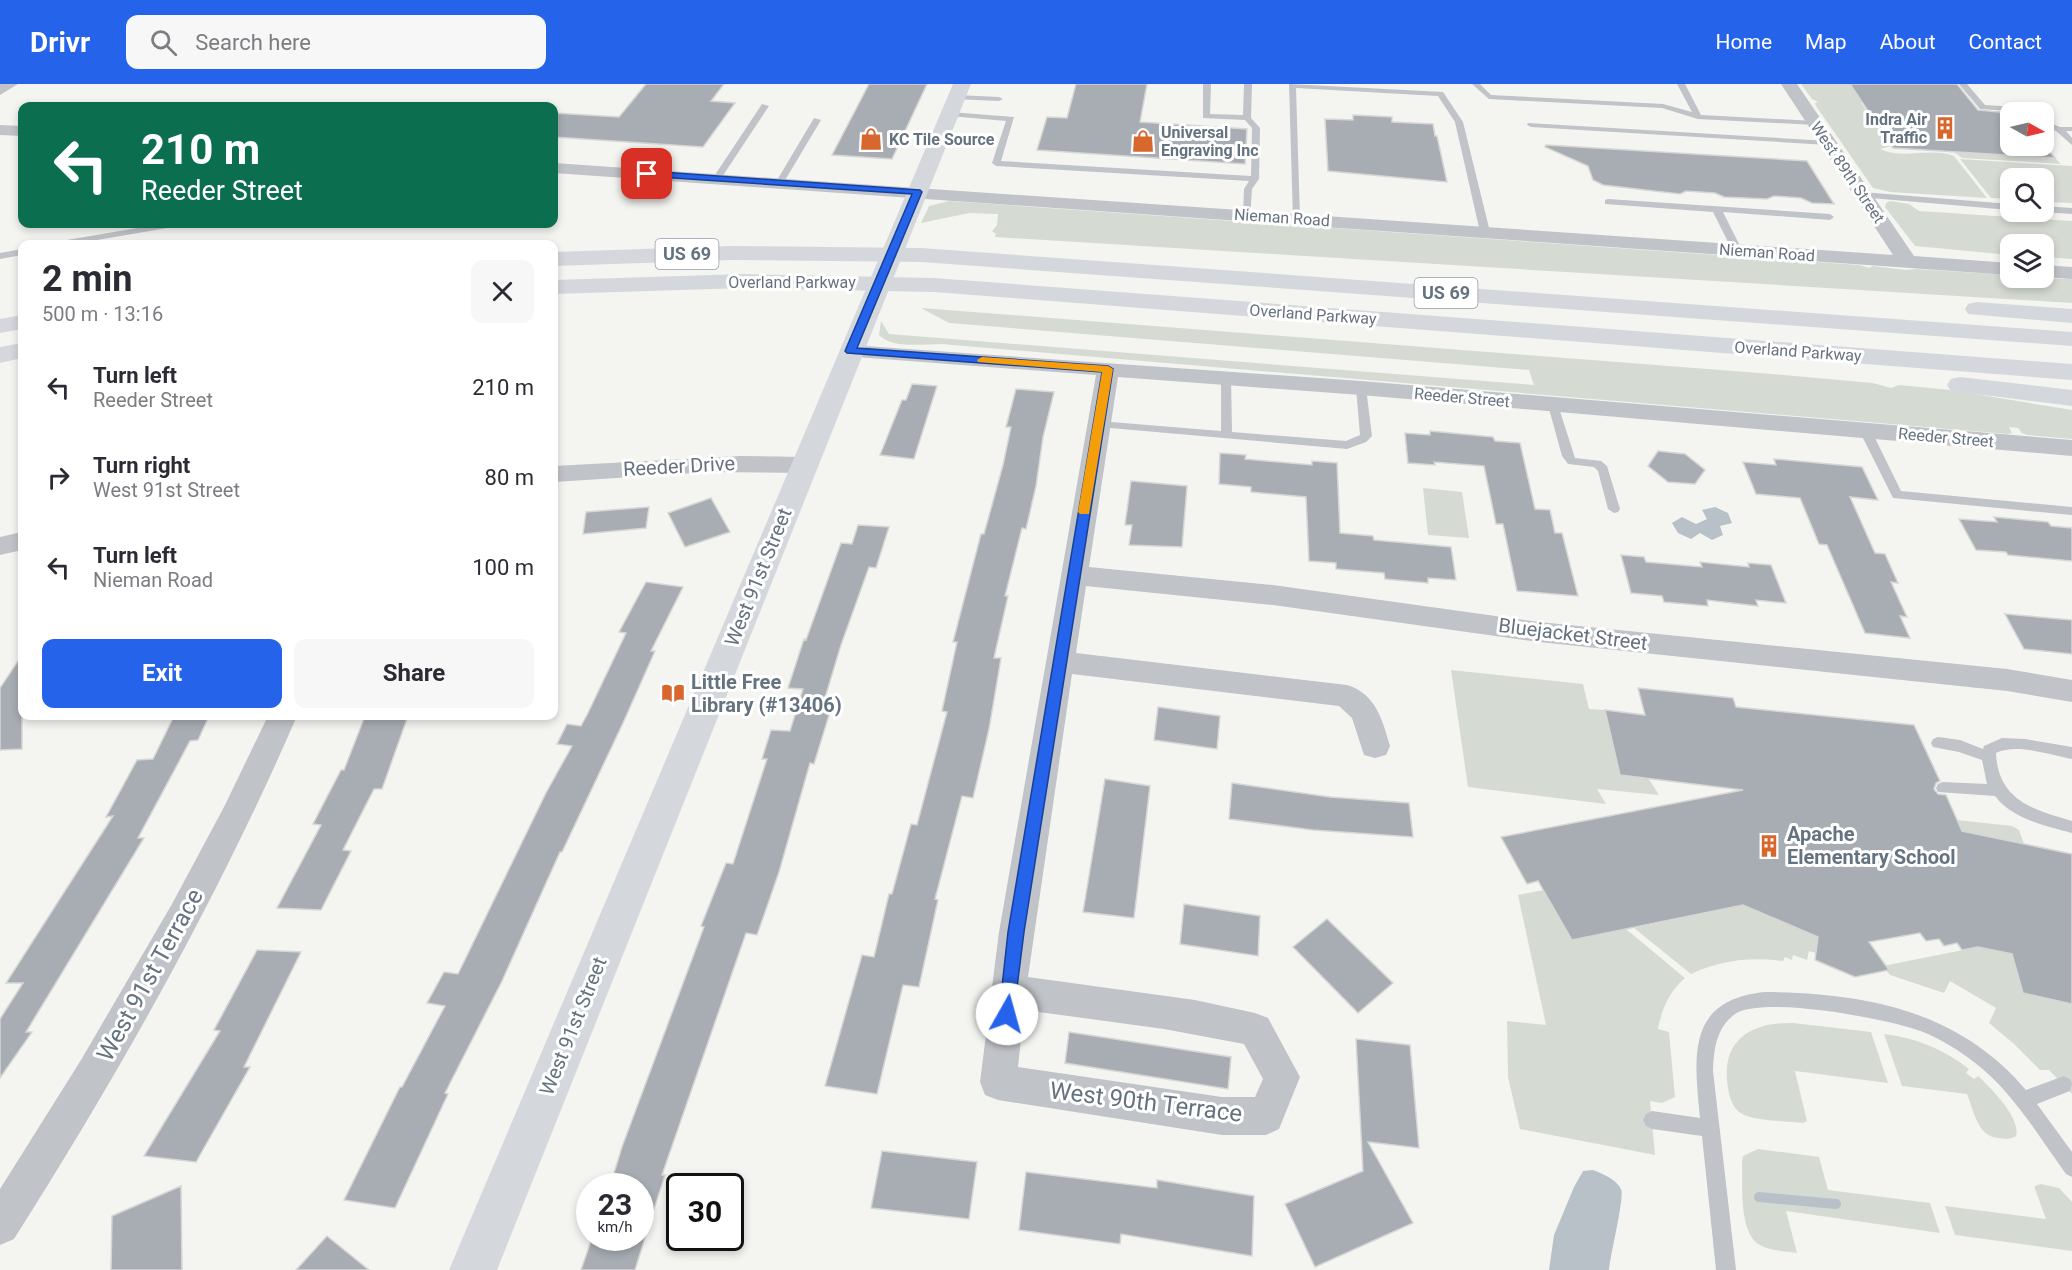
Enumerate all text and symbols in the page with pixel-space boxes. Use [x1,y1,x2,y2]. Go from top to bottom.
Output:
search box [126,15,546,69]
text: Drivr [30,26,90,59]
icon: search [147,26,180,59]
text: Search here [195,30,311,55]
text: Home [1716,30,1772,54]
text: Map [1805,30,1847,54]
text: About [1880,30,1936,54]
text: Contact [1969,30,2042,54]
north arrow [2000,102,2054,156]
map controls [2000,102,2054,288]
place label: Indra Air Traffic [1865,110,1927,147]
building icon: Indra Air Traffic [1932,115,1958,141]
street label: West 89th Street [1807,118,1888,227]
place label: Universal Engraving Inc [1161,123,1259,160]
text: 210 m [141,125,260,174]
icon: left [42,126,120,204]
shop icon: KC Tile Source [858,126,884,152]
shop icon: Universal Engraving Inc [1130,128,1156,154]
place label: KC Tile Source [889,130,995,149]
pin [621,148,672,199]
icon: arrive [630,157,663,190]
button: search [2000,168,2054,222]
text: Reeder Street [141,175,303,207]
street label: Nieman Road [1233,205,1331,230]
button: layers [2000,234,2054,288]
road number: US 69 [656,239,718,269]
street label: Nieman Road [1718,240,1816,265]
text: 2 min [42,258,133,300]
button: close [471,260,534,323]
street label: Overland Parkway [728,273,856,292]
road number: US 69 [1414,278,1478,308]
street label: Overland Parkway [1249,301,1378,328]
text: 500 m · 13:16 [42,302,163,326]
street label: Overland Parkway [1734,338,1863,365]
text: Turn left [93,363,177,388]
icon: left [42,371,75,404]
text: 210 m [472,375,534,400]
street label: Reeder Street [1413,384,1511,411]
text: Reeder Street [93,388,213,412]
street label: Reeder Street [1897,424,1995,451]
street label: Reeder Drive [622,451,736,481]
text: Turn right [93,453,190,478]
icon: right [42,461,75,494]
text: 80 m [485,465,534,490]
text: West 91st Street [93,478,240,502]
street label: West 91st Street [719,504,797,650]
text: Turn left [93,543,177,568]
icon: left [42,551,75,584]
text: 100 m [472,555,534,580]
text: Nieman Road [93,568,213,592]
street label: Bluejacket Street [1497,613,1649,655]
button: Exit [42,639,282,708]
button: Share [294,639,534,708]
place label: Little Free Library (#13406) [691,670,842,717]
library icon: Little Free Library (#13406) [660,680,686,706]
place label: Apache Elementary School [1787,822,1956,869]
building icon: Apache Elementary School [1756,833,1782,859]
street label: West 91st Terrace [91,884,209,1066]
street label: West 91st Street [534,953,612,1099]
position arrow [975,982,1039,1046]
street label: West 90th Terrace [1048,1076,1244,1128]
speed limit sign: 30 [666,1173,744,1251]
text: 23 [598,1187,632,1222]
text: km/h [597,1218,633,1236]

